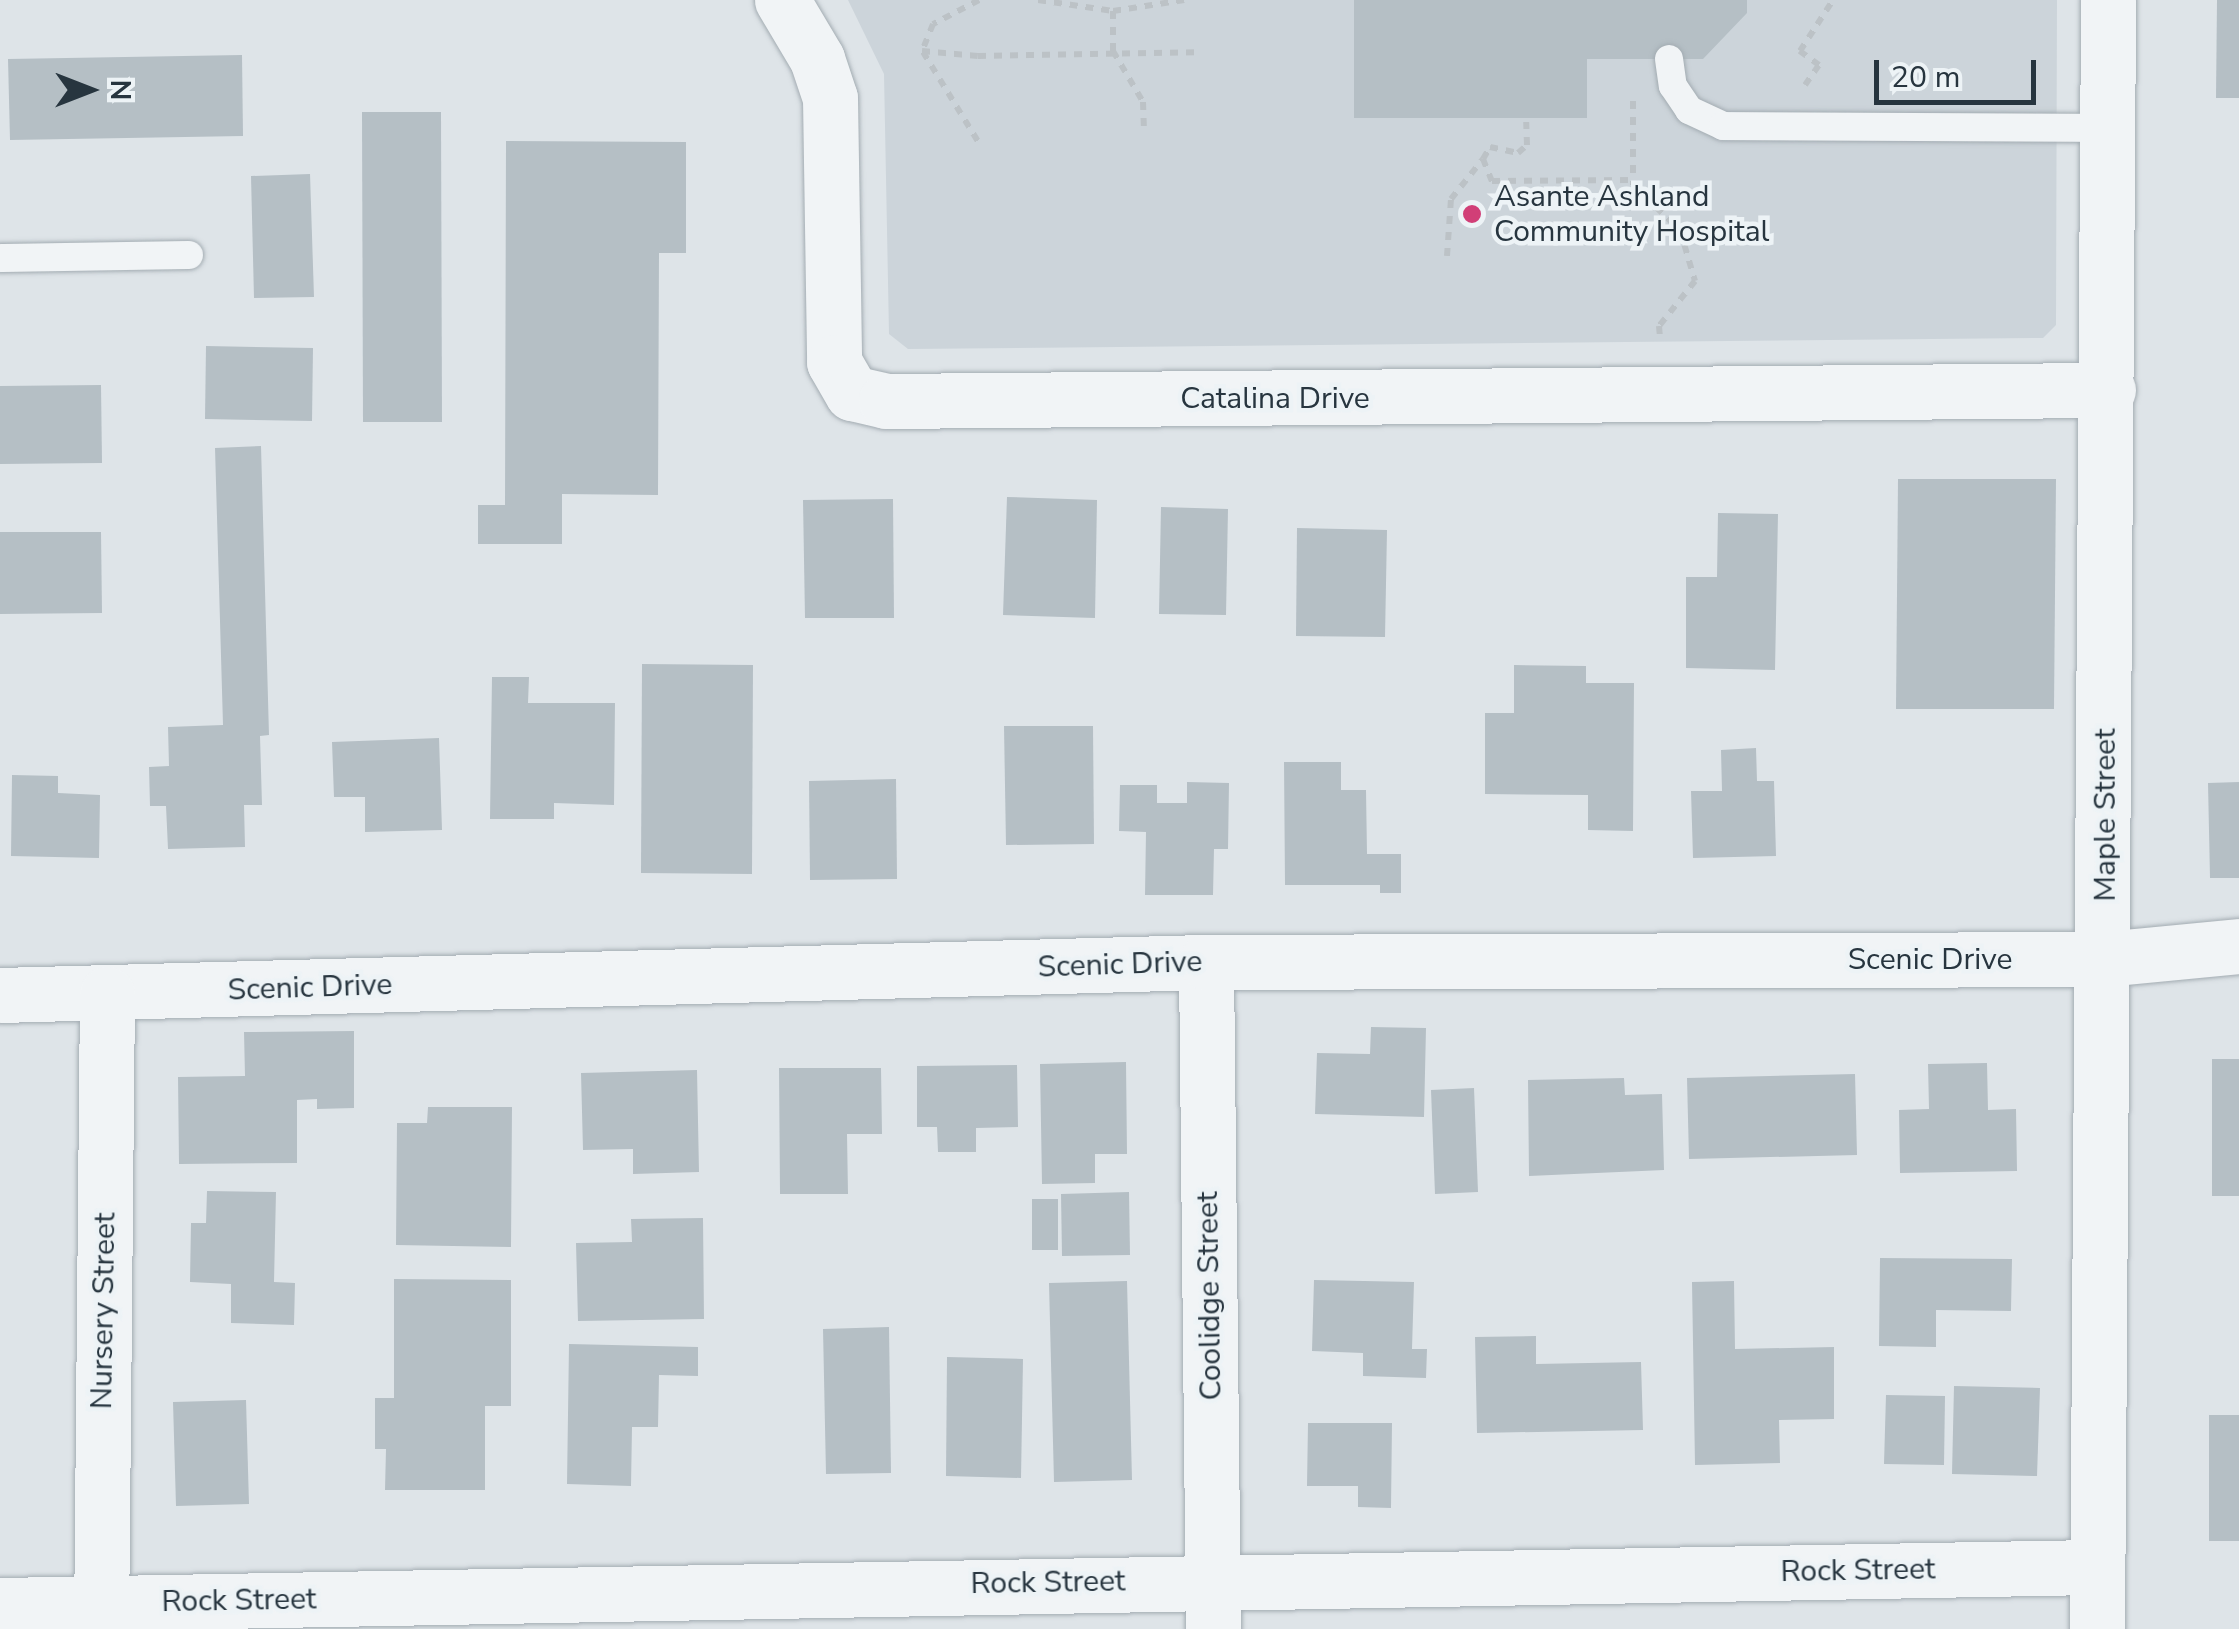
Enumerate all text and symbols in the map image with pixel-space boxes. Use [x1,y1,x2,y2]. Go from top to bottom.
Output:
north arrow [40,40,140,140]
scale bar [1879,40,2042,102]
text: 20 m [1891,57,1960,98]
text: N [101,80,139,100]
place label: Asante Ashland Community Hospital [1494,179,1770,250]
marker: Asante Ashland Community Hospital [1459,201,1485,227]
street label: Catalina Drive [1180,381,1370,417]
street label: Maple Street [2088,728,2124,902]
street label: Scenic Drive [1848,942,2012,978]
street label: Scenic Drive [1037,944,1203,986]
street label: Scenic Drive [227,967,393,1009]
street label: Coolidge Street [1190,1191,1230,1401]
street label: Nursery Street [84,1212,124,1410]
street label: Rock Street [1780,1552,1936,1590]
street label: Rock Street [970,1564,1126,1602]
street label: Rock Street [161,1582,317,1620]

